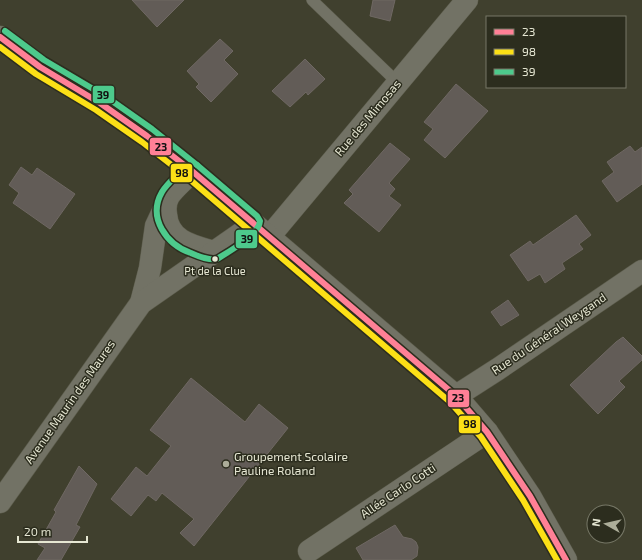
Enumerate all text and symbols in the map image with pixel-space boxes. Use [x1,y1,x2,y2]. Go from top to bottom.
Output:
legend [486,16,626,88]
text: 23 [522,24,535,38]
text: 98 [522,44,536,58]
text: 39 [522,64,536,78]
street label: Rue des Mimosas [331,76,403,158]
line badge: 39 [92,85,115,104]
text: 39 [97,88,109,101]
line badge: 23 [149,137,172,156]
text: 23 [155,140,167,153]
line badge: 98 [170,163,193,183]
text: 98 [175,166,189,179]
line badge: 39 [235,229,258,249]
text: 39 [241,232,253,245]
marker: Pt de la Clue [210,254,220,264]
place label: Pt de la Clue [184,264,246,277]
street label: Rue du Général Weygand [488,290,608,377]
street label: Avenue Maurin des Maures [21,337,117,466]
line badge: 23 [447,389,470,408]
text: 23 [452,391,464,404]
line badge: 98 [458,415,481,434]
text: 98 [463,417,477,430]
place label: Groupement Scolaire Pauline Roland [234,449,348,477]
marker: Groupement Scolaire Pauline Roland [221,459,231,469]
street label: Allée Carlo Cotti [357,460,438,520]
north arrow [586,504,626,544]
scale bar [18,518,87,544]
text: N [589,518,603,527]
text: 20 m [24,524,51,538]

